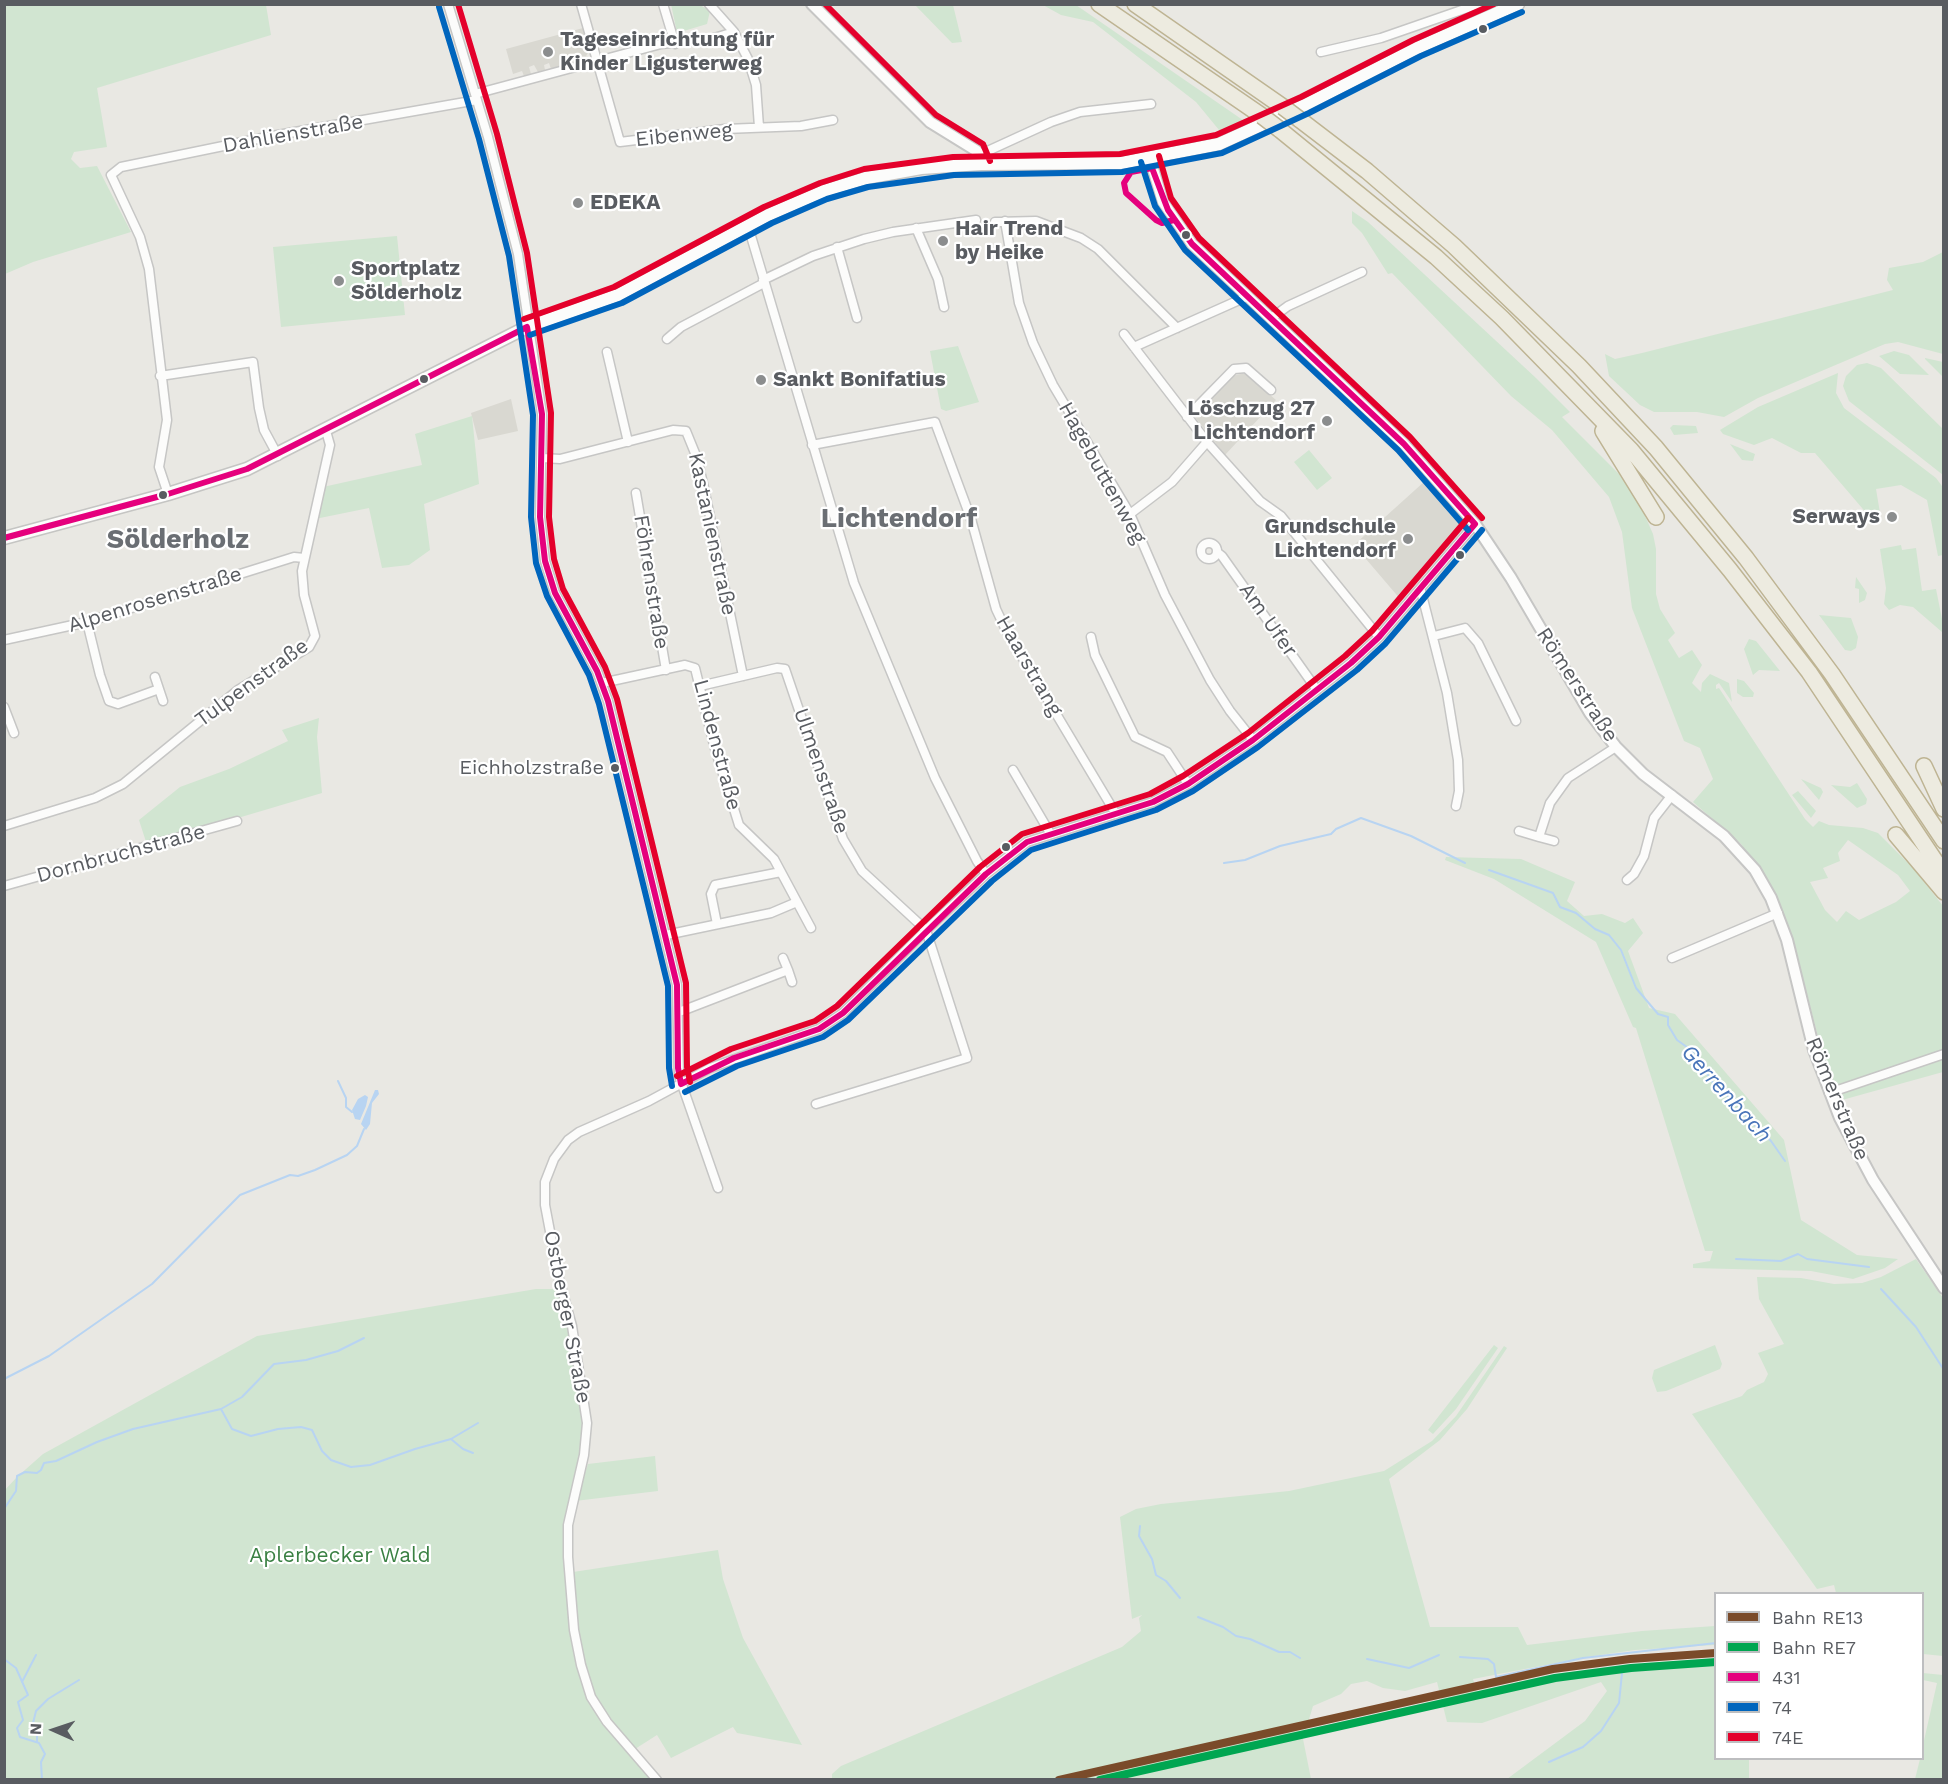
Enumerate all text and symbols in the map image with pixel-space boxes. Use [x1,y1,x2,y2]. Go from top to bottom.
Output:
unlabelled marker [1477,23,1489,35]
place label: Tageseinrichtung für Kinder Ligusterweg [560,27,774,77]
marker: Tageseinrichtung für Kinder Ligusterweg [541,45,555,59]
street label: Dahlienstraße [221,109,365,159]
street label: Eibenweg [634,117,734,153]
place label: EDEKA [590,190,660,216]
marker: EDEKA [571,196,585,210]
place label: Hair Trend by Heike [955,216,1063,266]
unlabelled marker [1180,229,1192,241]
marker: Hair Trend by Heike [936,234,950,248]
place label: Sportplatz Sölderholz [351,256,462,306]
marker: Sportplatz Sölderholz [332,274,346,288]
place label: Sankt Bonifatius [773,367,946,393]
unlabelled marker [418,373,430,385]
marker: Sankt Bonifatius [754,373,768,387]
place label: Löschzug 27 Lichtendorf [1187,396,1315,446]
street label: Hagebuttenweg [1053,398,1151,548]
marker: Löschzug 27 Lichtendorf [1320,414,1334,428]
street label: Kastanienstraße [682,450,742,618]
unlabelled marker [157,489,169,501]
district label: Lichtendorf [821,503,977,535]
place label: Serways [1792,504,1880,530]
marker: Serways [1885,510,1899,524]
street label: Föhrenstraße [628,513,674,651]
place label: Grundschule Lichtendorf [1265,514,1396,564]
district label: Sölderholz [107,524,249,556]
marker: Grundschule Lichtendorf [1401,532,1415,546]
unlabelled marker [1454,549,1466,561]
street label: Alpenrosenstraße [65,562,245,638]
street label: Am Ufer [1233,578,1303,662]
street label: Haarstrang [990,611,1068,721]
street label: Römerstraße [1531,623,1623,747]
street label: Tulpenstraße [190,633,314,733]
street label: Lindenstraße [687,677,747,813]
street label: Ulmenstraße [788,705,854,837]
place label: Eichholzstraße [459,756,604,780]
marker: Eichholzstraße [609,762,621,774]
street label: Dornbruchstraße [34,819,208,889]
unlabelled marker [1000,841,1012,853]
street label: Römerstraße [1800,1034,1874,1164]
water label: Gerrenbach [1675,1040,1777,1148]
street label: Ostberger Straße [538,1229,596,1405]
park label: Aplerbecker Wald [249,1543,431,1569]
legend [1714,1592,1924,1760]
text: Bahn RE13 [1772,1607,1863,1628]
text: Bahn RE7 [1772,1637,1856,1658]
text: 431 [1772,1667,1801,1688]
text: 74 [1772,1697,1792,1718]
north arrow [24,1700,84,1760]
text: N [26,1723,45,1735]
text: 74E [1772,1727,1803,1748]

